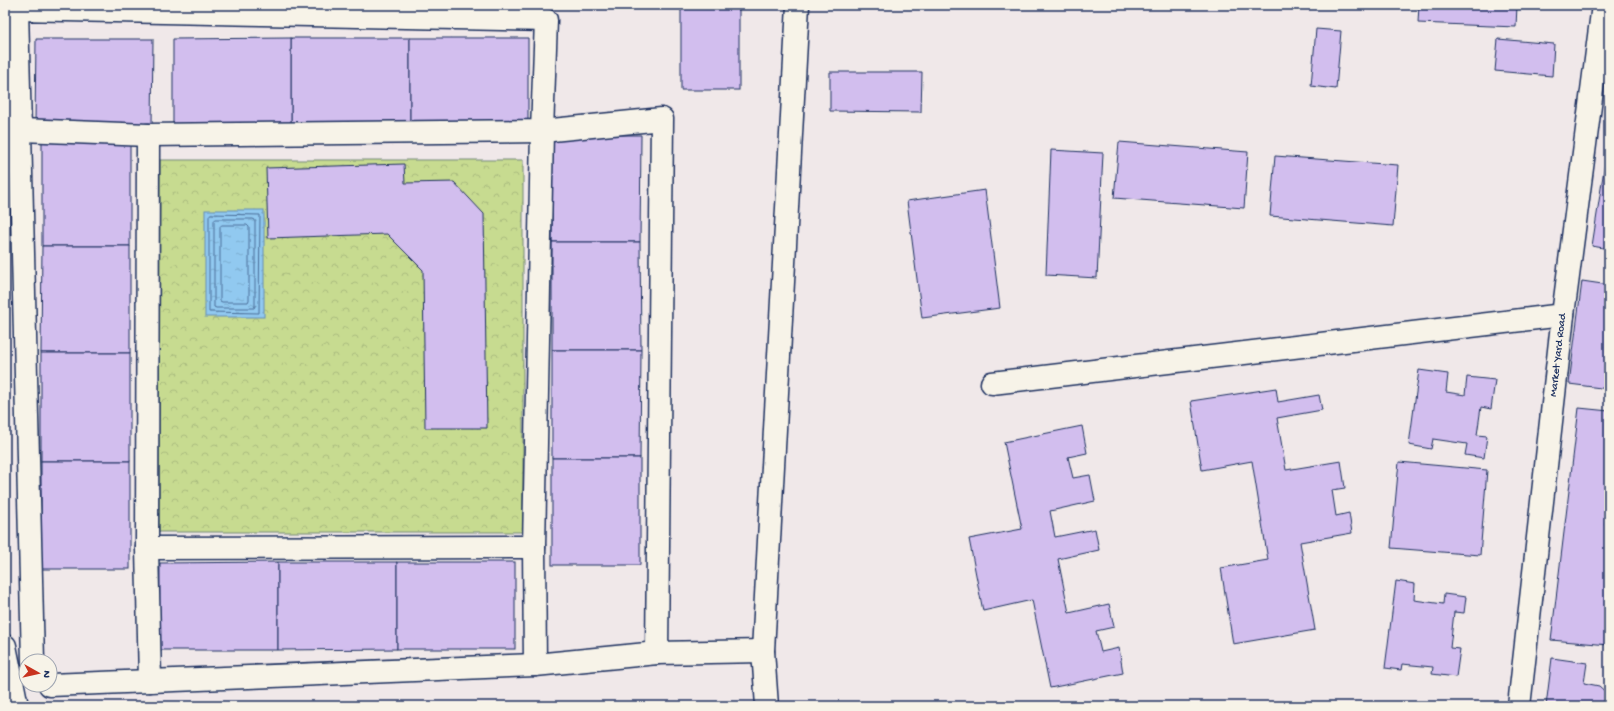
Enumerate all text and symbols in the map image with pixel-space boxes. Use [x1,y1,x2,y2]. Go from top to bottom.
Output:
street label: Market Yard Road [1548,311,1569,397]
north arrow [18,653,58,693]
text: N [39,670,52,679]

